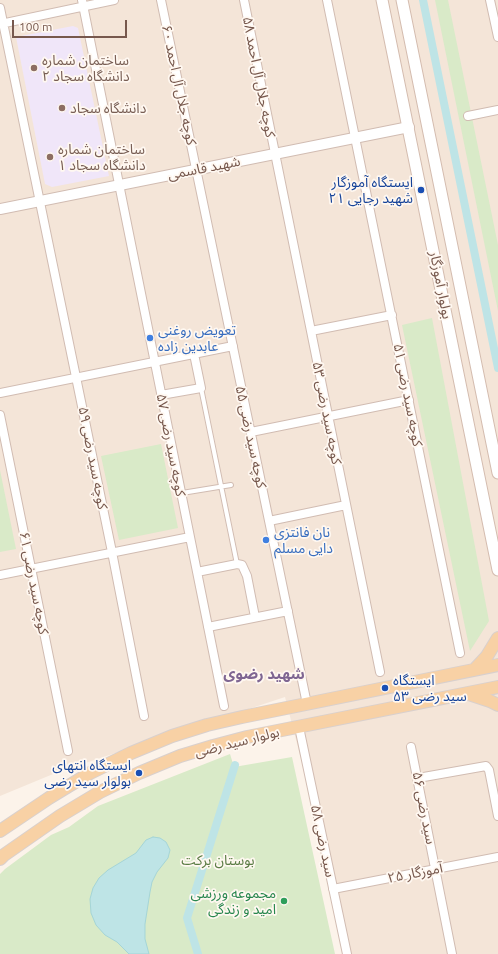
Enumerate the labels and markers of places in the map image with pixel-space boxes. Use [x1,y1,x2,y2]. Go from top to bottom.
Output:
place label: ساختمان شماره ۲ دانشگاه سجاد [42,52,130,84]
marker: ساختمان شماره ۲ دانشگاه سجاد [29,63,39,73]
place label: دانشگاه سجاد [70,100,146,116]
marker: دانشگاه سجاد [57,103,67,113]
place label: ساختمان شماره ۱ دانشگاه سجاد [58,141,146,174]
marker: ساختمان شماره ۱ دانشگاه سجاد [45,152,55,162]
place label: ایستگاه آموزگار شهید رجایی ۲۱ [328,174,413,206]
marker: ایستگاه آموزگار شهید رجایی ۲۱ [416,185,426,195]
place label: تعویض روغنی عابدین زاده [158,322,236,354]
marker: تعویض روغنی عابدین زاده [145,333,155,343]
place label: نان فانتزی دایی مسلم [274,524,333,556]
marker: نان فانتزی دایی مسلم [261,535,271,545]
place label: ایستگاه سید رضی ۵۳ [393,672,467,704]
marker: ایستگاه سید رضی ۵۳ [380,683,390,693]
place label: ایستگاه انتهای بولوار سید رضی [44,757,131,790]
marker: ایستگاه انتهای بولوار سید رضی [134,768,144,778]
place label: مجموعه ورزشی امید و زندگی [191,885,276,918]
marker: مجموعه ورزشی امید و زندگی [279,896,289,906]

